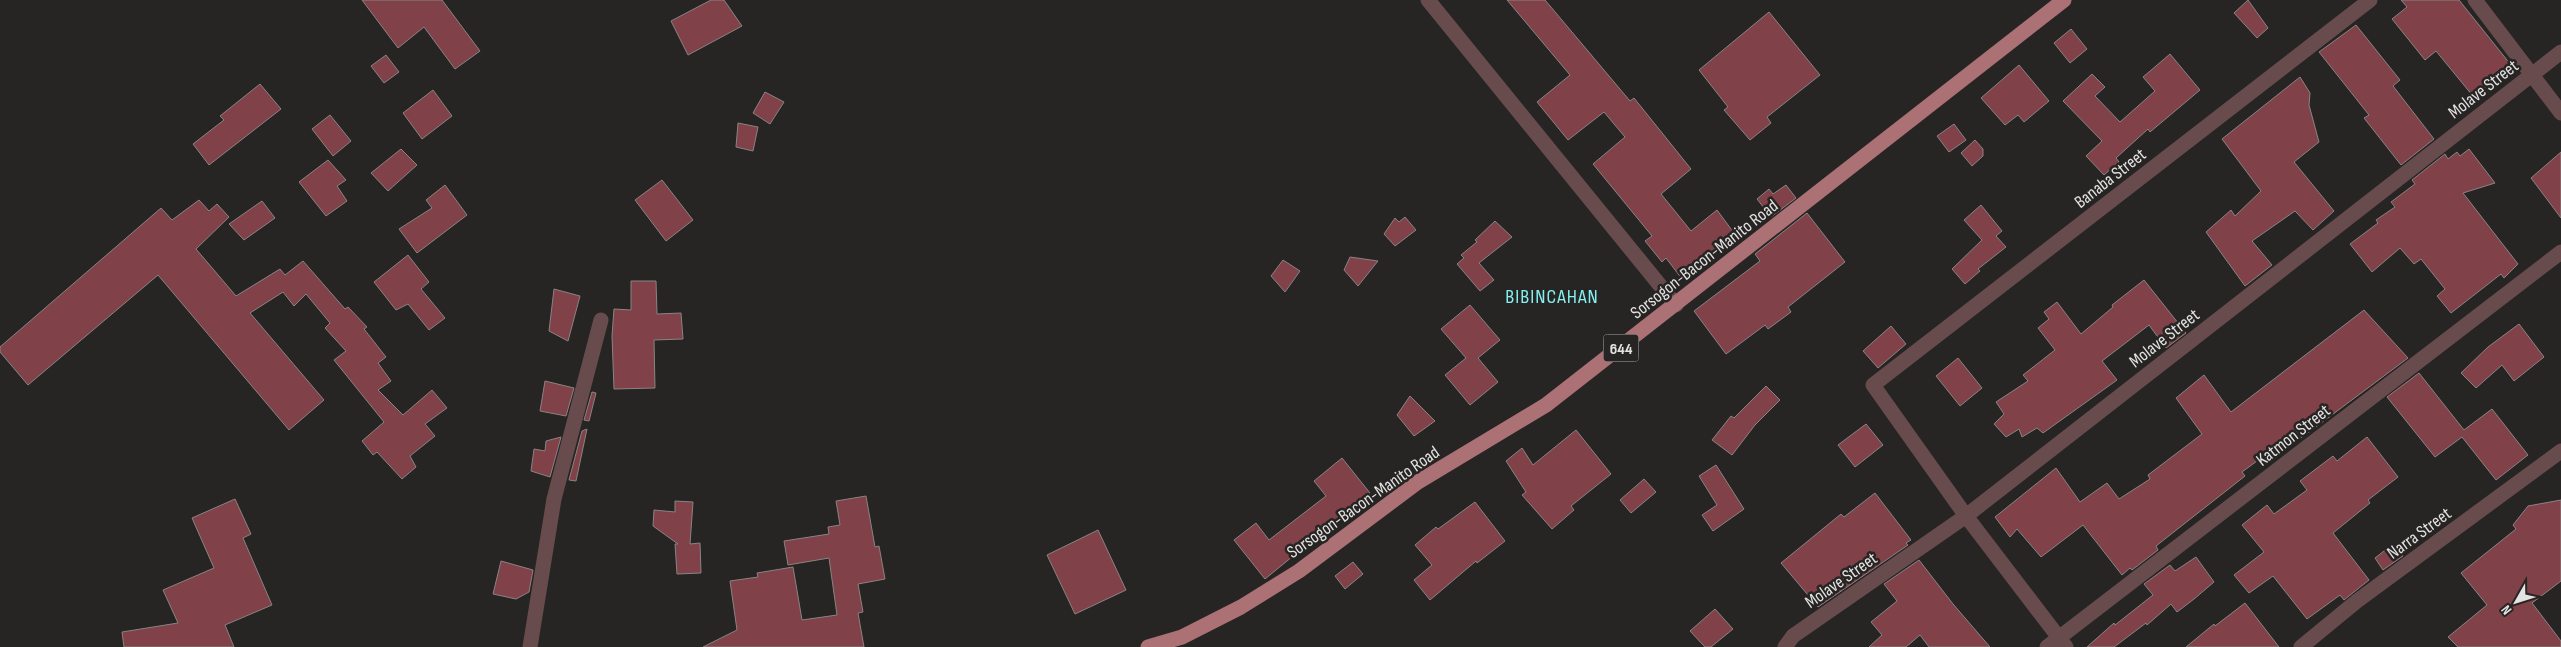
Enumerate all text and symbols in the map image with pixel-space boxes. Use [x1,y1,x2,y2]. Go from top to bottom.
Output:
street label: Molave Street [2444,55,2523,123]
street label: Banaba Street [2070,144,2151,213]
street label: Sorsogon-Bacon-Manito Road [1626,195,1782,323]
district label: BIBINCAHAN [1505,285,1599,309]
street label: Molave Street [2125,304,2204,372]
road number: 644 [1604,334,1638,362]
street label: Katmon Street [2252,400,2335,471]
street label: Sorsogon-Bacon-Manito Road [1283,442,1443,563]
street label: Narra Street [2383,503,2456,564]
street label: Molave Street [1801,548,1882,613]
north arrow [2491,577,2541,627]
text: N [2497,602,2515,618]

